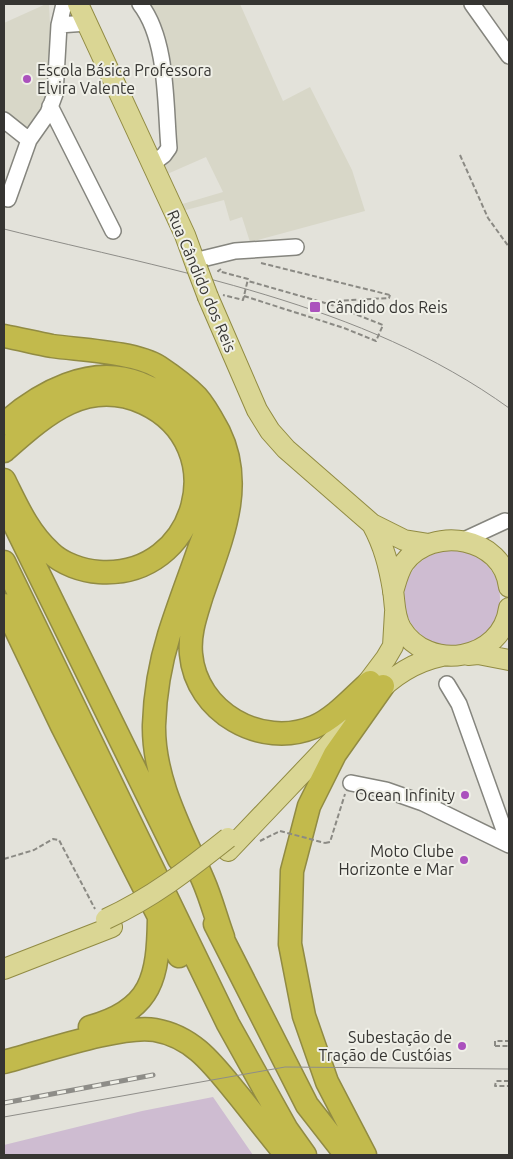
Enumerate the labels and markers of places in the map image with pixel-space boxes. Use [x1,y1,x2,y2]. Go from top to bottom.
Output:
place label: Escola Básica Professora Elvira Valente [37,61,212,97]
marker: Escola Básica Professora Elvira Valente [21,73,33,85]
place label: Cândido dos Reis [326,298,448,316]
marker: Cândido dos Reis [308,300,322,314]
place label: Ocean Infinity [355,786,455,804]
marker: Ocean Infinity [459,789,471,801]
place label: Moto Clube Horizonte e Mar [338,842,454,878]
marker: Moto Clube Horizonte e Mar [458,854,470,866]
place label: Subestação de Tração de Custóias [318,1028,452,1064]
marker: Subestação de Tração de Custóias [456,1040,468,1052]

